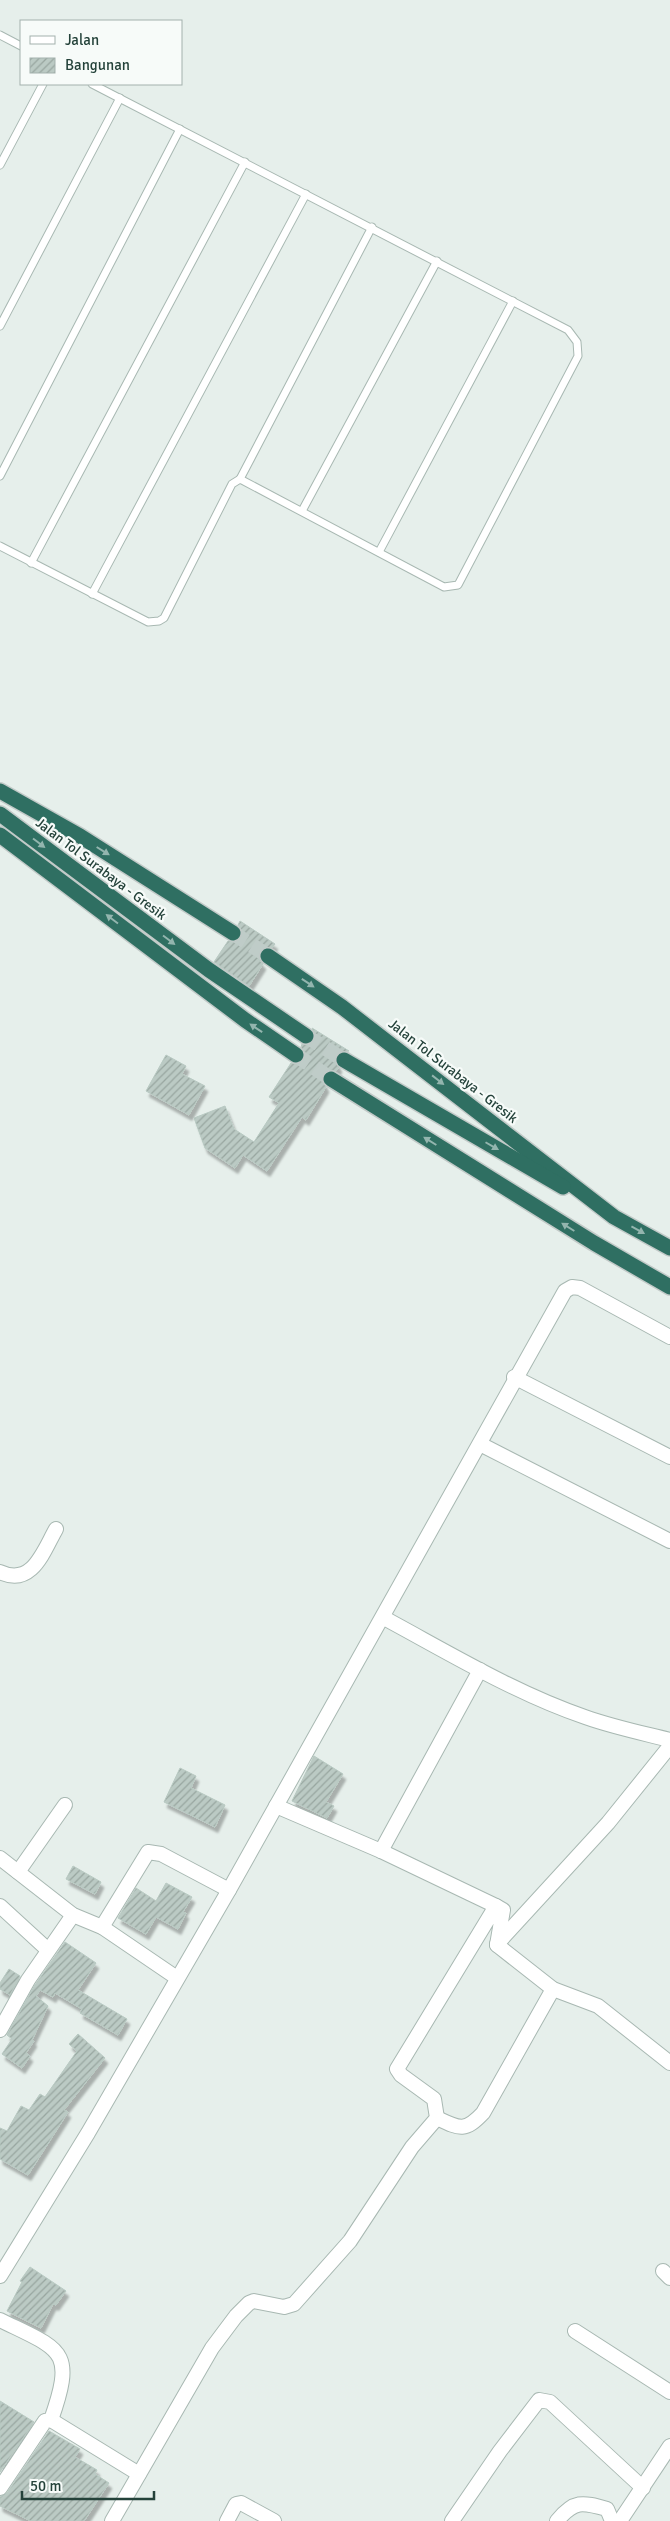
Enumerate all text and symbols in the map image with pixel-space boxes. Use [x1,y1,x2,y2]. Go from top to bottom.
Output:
legend [20,20,182,85]
text: Jalan [65,31,99,49]
text: Bangunan [65,56,130,74]
street label: Jalan Tol Surabaya - Gresik [32,814,170,924]
one-way arrow [32,838,46,848]
one-way arrow [96,846,109,855]
one-way arrow [106,914,119,925]
one-way arrow [162,935,176,945]
one-way arrow [301,978,315,988]
street label: Jalan Tol Surabaya - Gresik [385,1015,521,1127]
one-way arrow [249,1023,262,1033]
one-way arrow [431,1075,444,1086]
one-way arrow [423,1136,437,1145]
one-way arrow [485,1141,498,1150]
one-way arrow [561,1222,574,1232]
one-way arrow [631,1226,645,1234]
scale bar [22,2468,155,2500]
text: 50 m [30,2477,61,2495]

